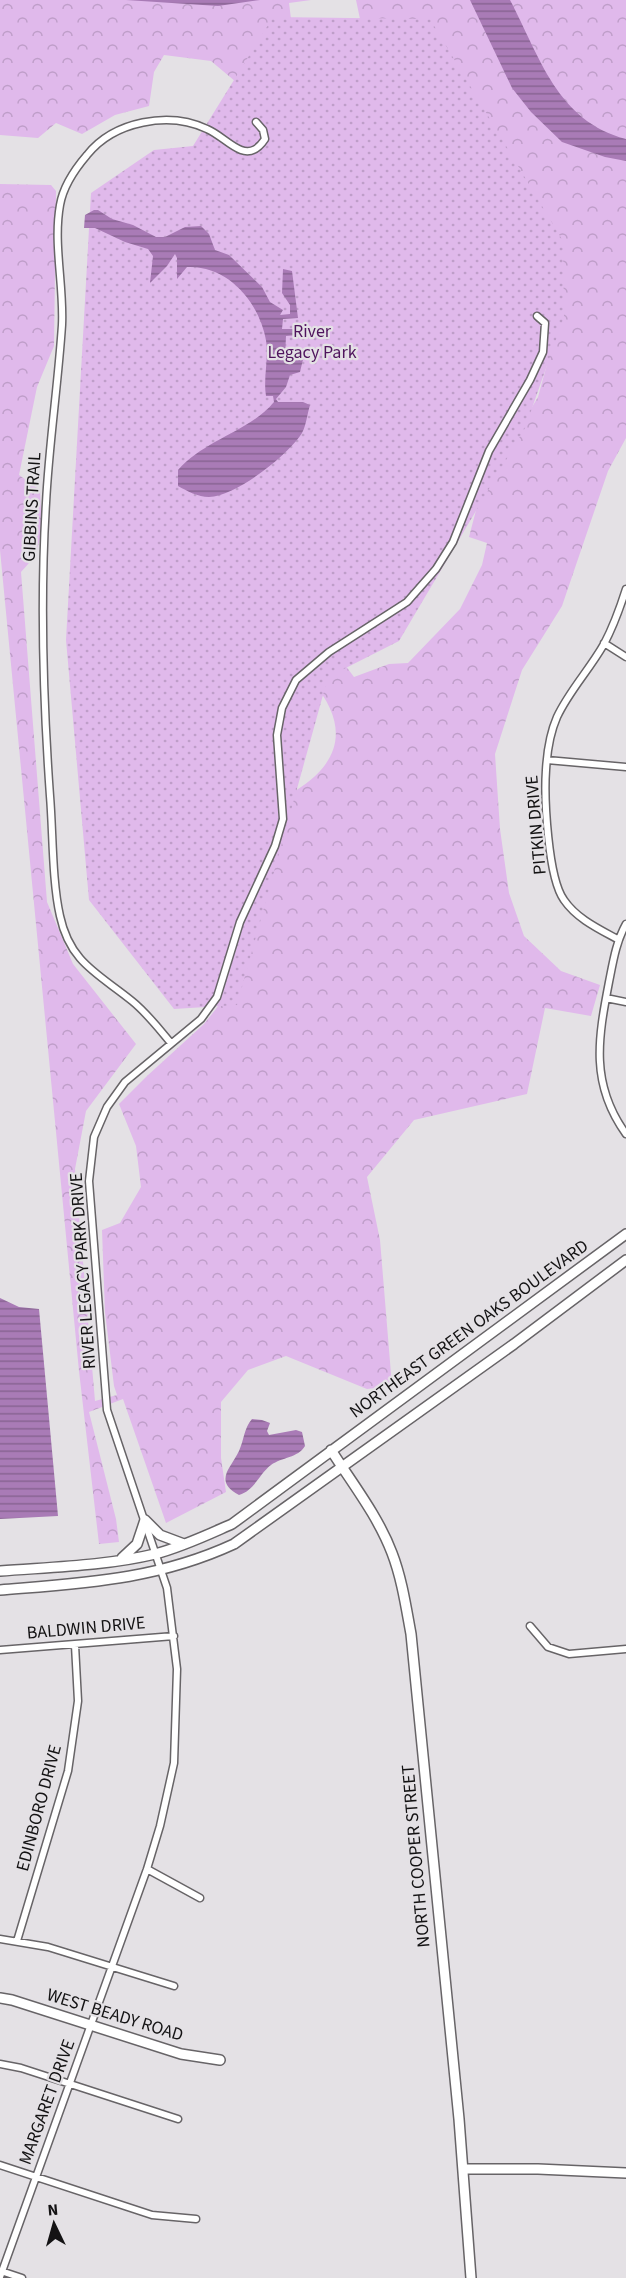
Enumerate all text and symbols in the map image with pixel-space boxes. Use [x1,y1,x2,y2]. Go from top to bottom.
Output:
park label: River Legacy Park [267,319,357,365]
street label: GIBBINS TRAIL [17,451,47,562]
street label: PITKIN DRIVE [519,774,553,876]
street label: RIVER LEGACY PARK DRIVE [64,1172,102,1370]
street label: NORTHEAST GREEN OAKS BOULEVARD [344,1234,594,1424]
street label: BALDWIN DRIVE [26,1610,146,1646]
street label: EDINBORO DRIVE [10,1742,68,1874]
street label: NORTH COOPER STREET [396,1763,436,1949]
street label: WEST BEADY ROAD [44,1982,186,2048]
street label: MARGARET DRIVE [13,2036,81,2168]
north arrow [24,2194,84,2254]
text: N [47,2199,59,2221]

